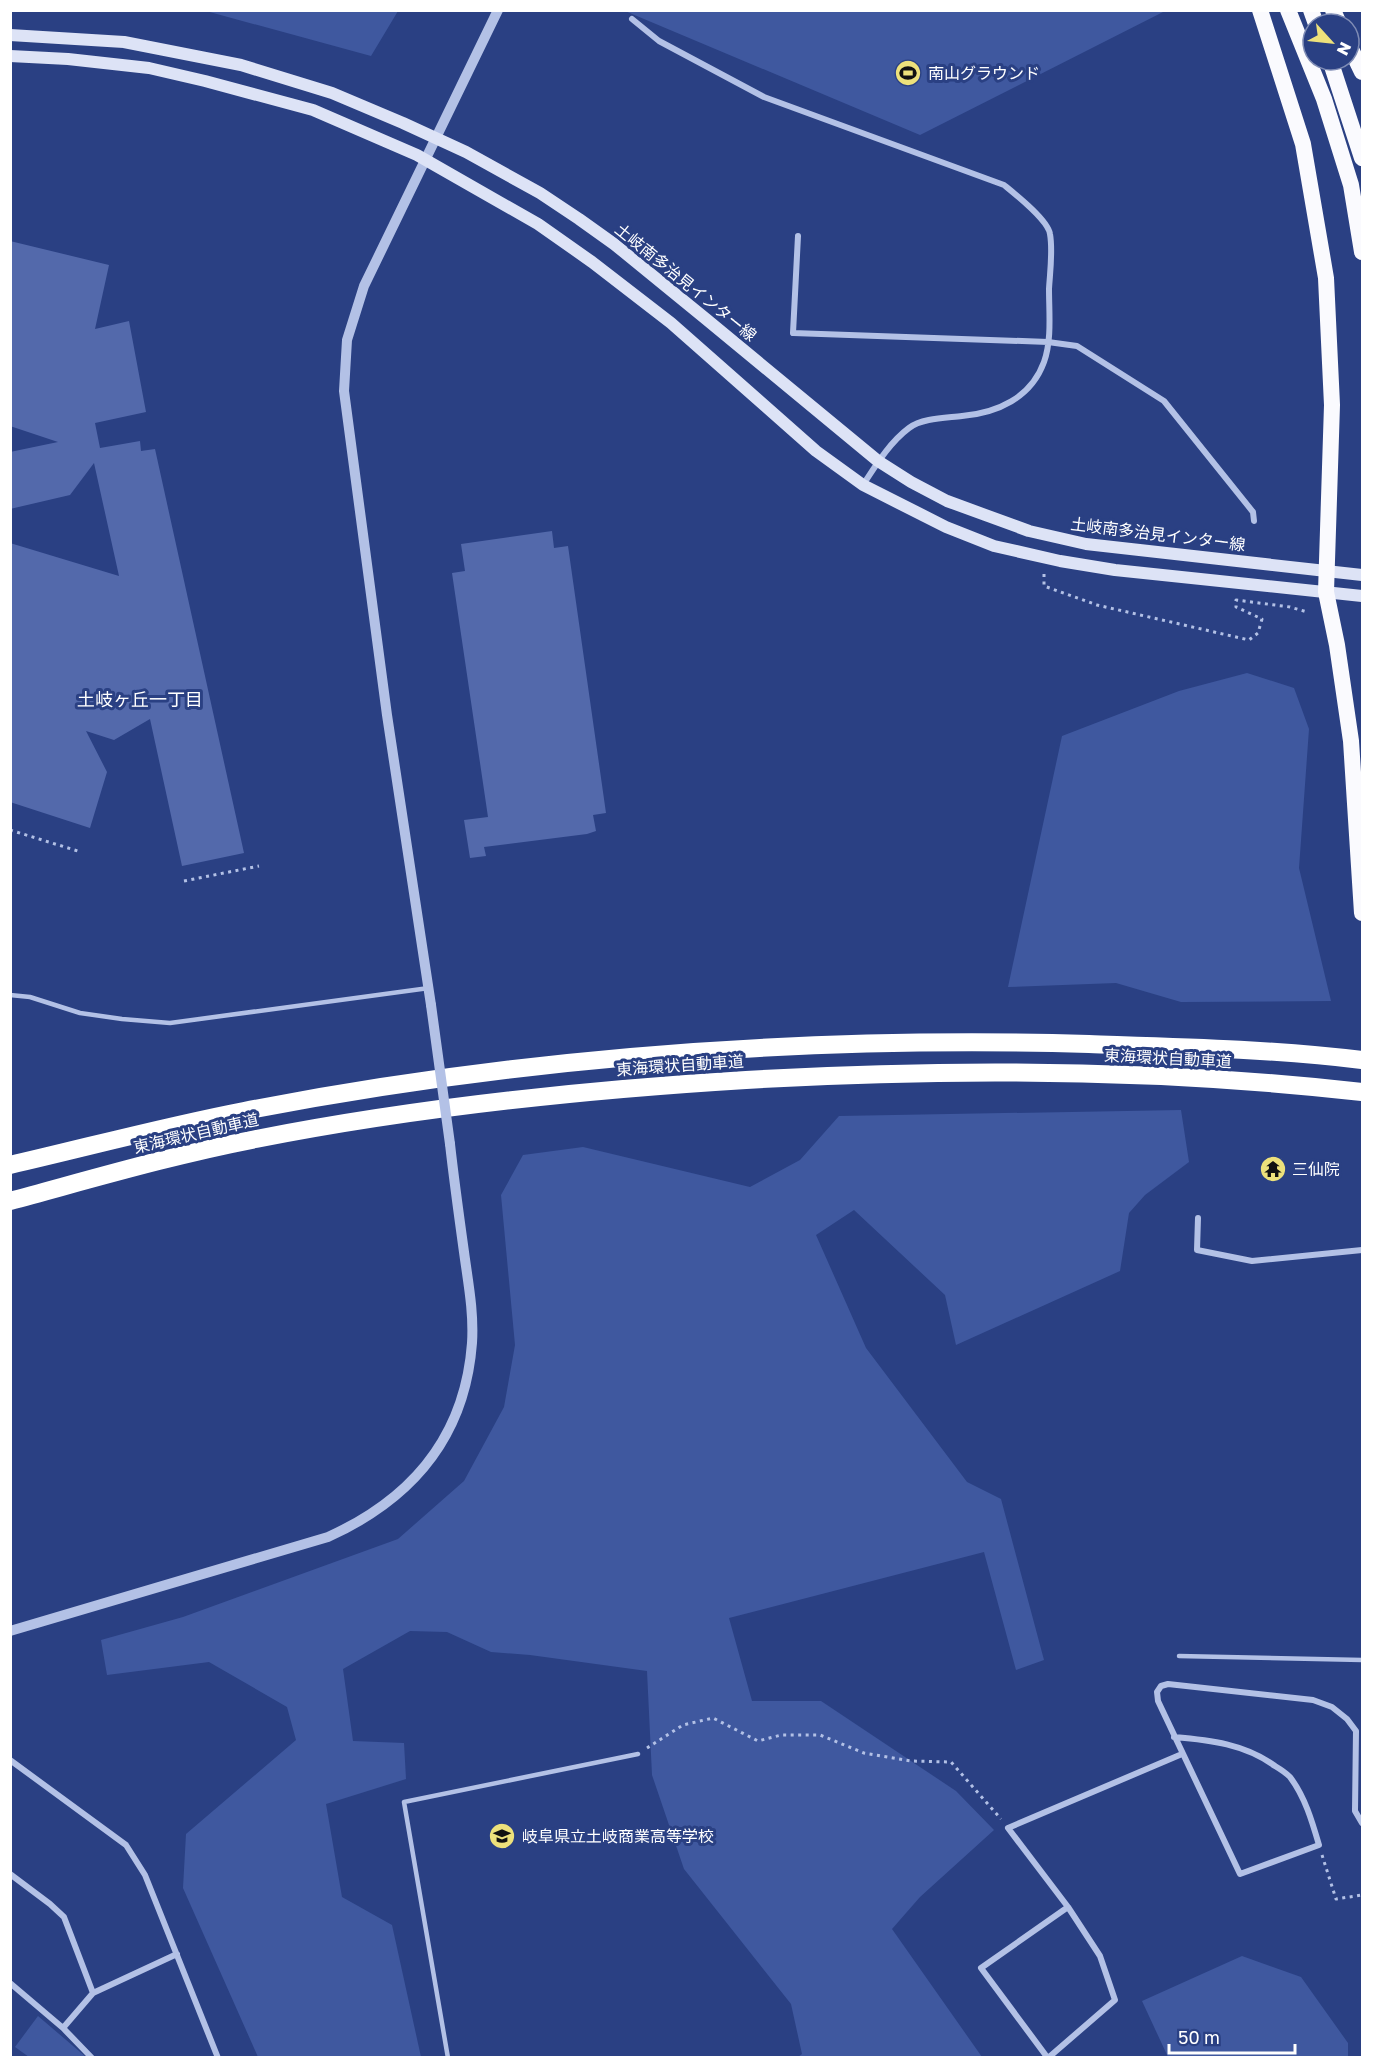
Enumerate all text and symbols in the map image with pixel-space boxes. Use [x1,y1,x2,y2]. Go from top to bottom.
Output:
north arrow [1301,12,1361,72]
text: N [1333,39,1356,59]
sports icon: 南山グラウンド [893,58,923,88]
place label: 南山グラウンド [928,63,1040,83]
street label: 土岐南多治見インター線 [611,219,761,345]
street label: 土岐南多治見インター線 [1069,513,1247,555]
district label: 土岐ヶ丘一丁目 [77,688,203,710]
street label: 東海環状自動車道 [1104,1045,1232,1071]
street label: 東海環状自動車道 [615,1051,745,1079]
street label: 東海環状自動車道 [131,1109,261,1157]
temple icon: 三仙院 [1258,1154,1288,1184]
place label: 三仙院 [1292,1159,1340,1179]
school or university icon: 岐阜県立土岐商業高等学校 [487,1821,517,1851]
place label: 岐阜県立土岐商業高等学校 [522,1826,714,1846]
scale bar [1169,2017,1295,2055]
text: 50 m [1178,2026,1220,2048]

